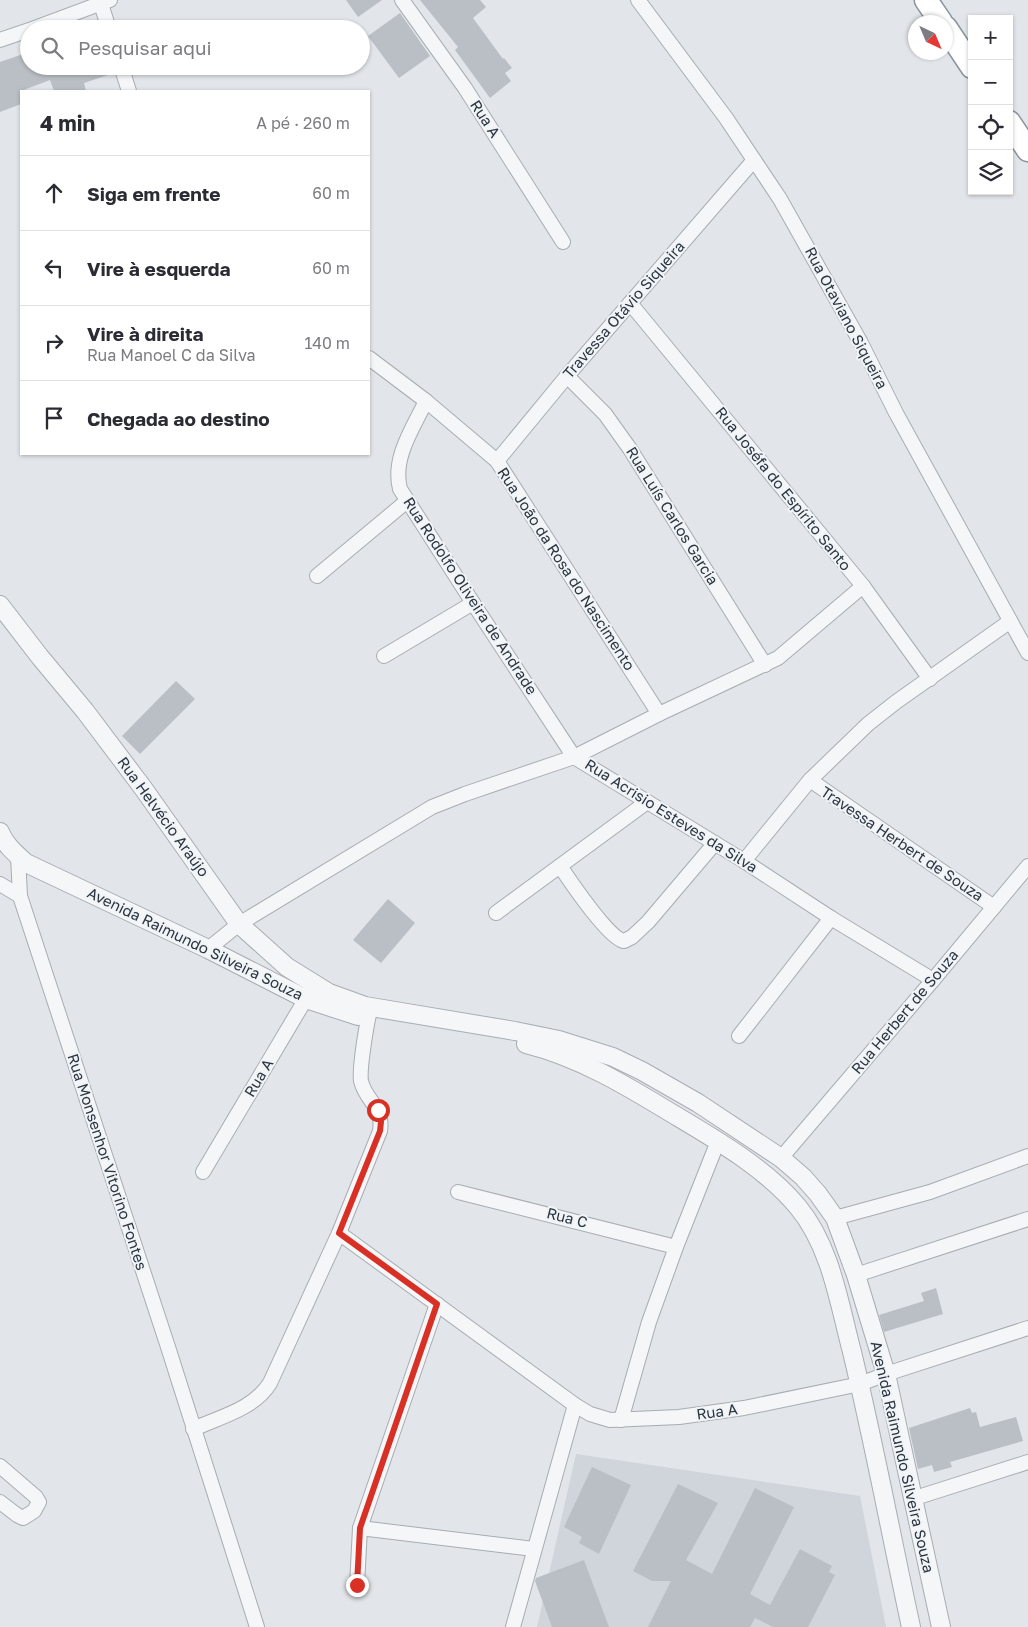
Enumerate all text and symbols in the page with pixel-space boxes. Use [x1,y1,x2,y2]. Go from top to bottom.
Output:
north arrow [908,15,953,60]
map controls [968,15,1013,195]
button: + [968,15,1013,60]
search box [20,20,370,75]
icon: search [38,34,66,62]
text: Pesquisar aqui [78,36,212,59]
button: − [968,60,1013,105]
street label: Rua A [467,96,505,141]
button: locate [968,105,1013,150]
text: 4 min [40,110,95,136]
text: A pé · 260 m [256,113,350,133]
button: layers [968,150,1013,195]
icon: ahead [40,179,68,207]
text: Siga em frente [87,182,221,205]
text: 60 m [312,183,350,203]
street label: Travessa Otávio Siqueira [559,237,688,382]
street label: Rua Otaviano Siqueira [802,243,892,392]
icon: left [40,254,68,282]
text: Vire à esquerda [87,257,230,280]
text: 60 m [312,258,350,278]
text: Vire à direita [87,322,204,345]
icon: right [40,329,68,357]
text: 140 m [304,333,350,353]
text: Rua Manoel C da Silva [87,345,256,365]
street label: Rua Joséfa do Espírito Santo [712,403,855,574]
icon: arrive [40,404,68,432]
text: Chegada ao destino [87,407,270,430]
street label: Rua Luís Carlos Garcia [623,443,723,588]
street label: Rua João da Rosa do Nascimento [494,464,639,673]
street label: Rua Rodolfo Oliveira de Andrade [400,493,542,698]
street label: Rua Helvécio Araújo [114,753,213,880]
street label: Rua Acrisio Esteves da Silva [582,755,761,876]
street label: Travessa Herbert de Souza [818,782,987,904]
street label: Avenida Raimundo Silveira Souza [85,883,306,1003]
street label: Rua Herbert de Souza [847,946,961,1077]
street label: Rua Monsenhor Vitorino Fontes [64,1051,152,1272]
street label: Rua A [240,1055,276,1100]
route start [367,1099,390,1122]
street label: Rua C [545,1203,590,1231]
street label: Avenida Raimundo Silveira Souza [868,1339,938,1574]
street label: Rua A [695,1399,739,1423]
route end [346,1574,369,1597]

